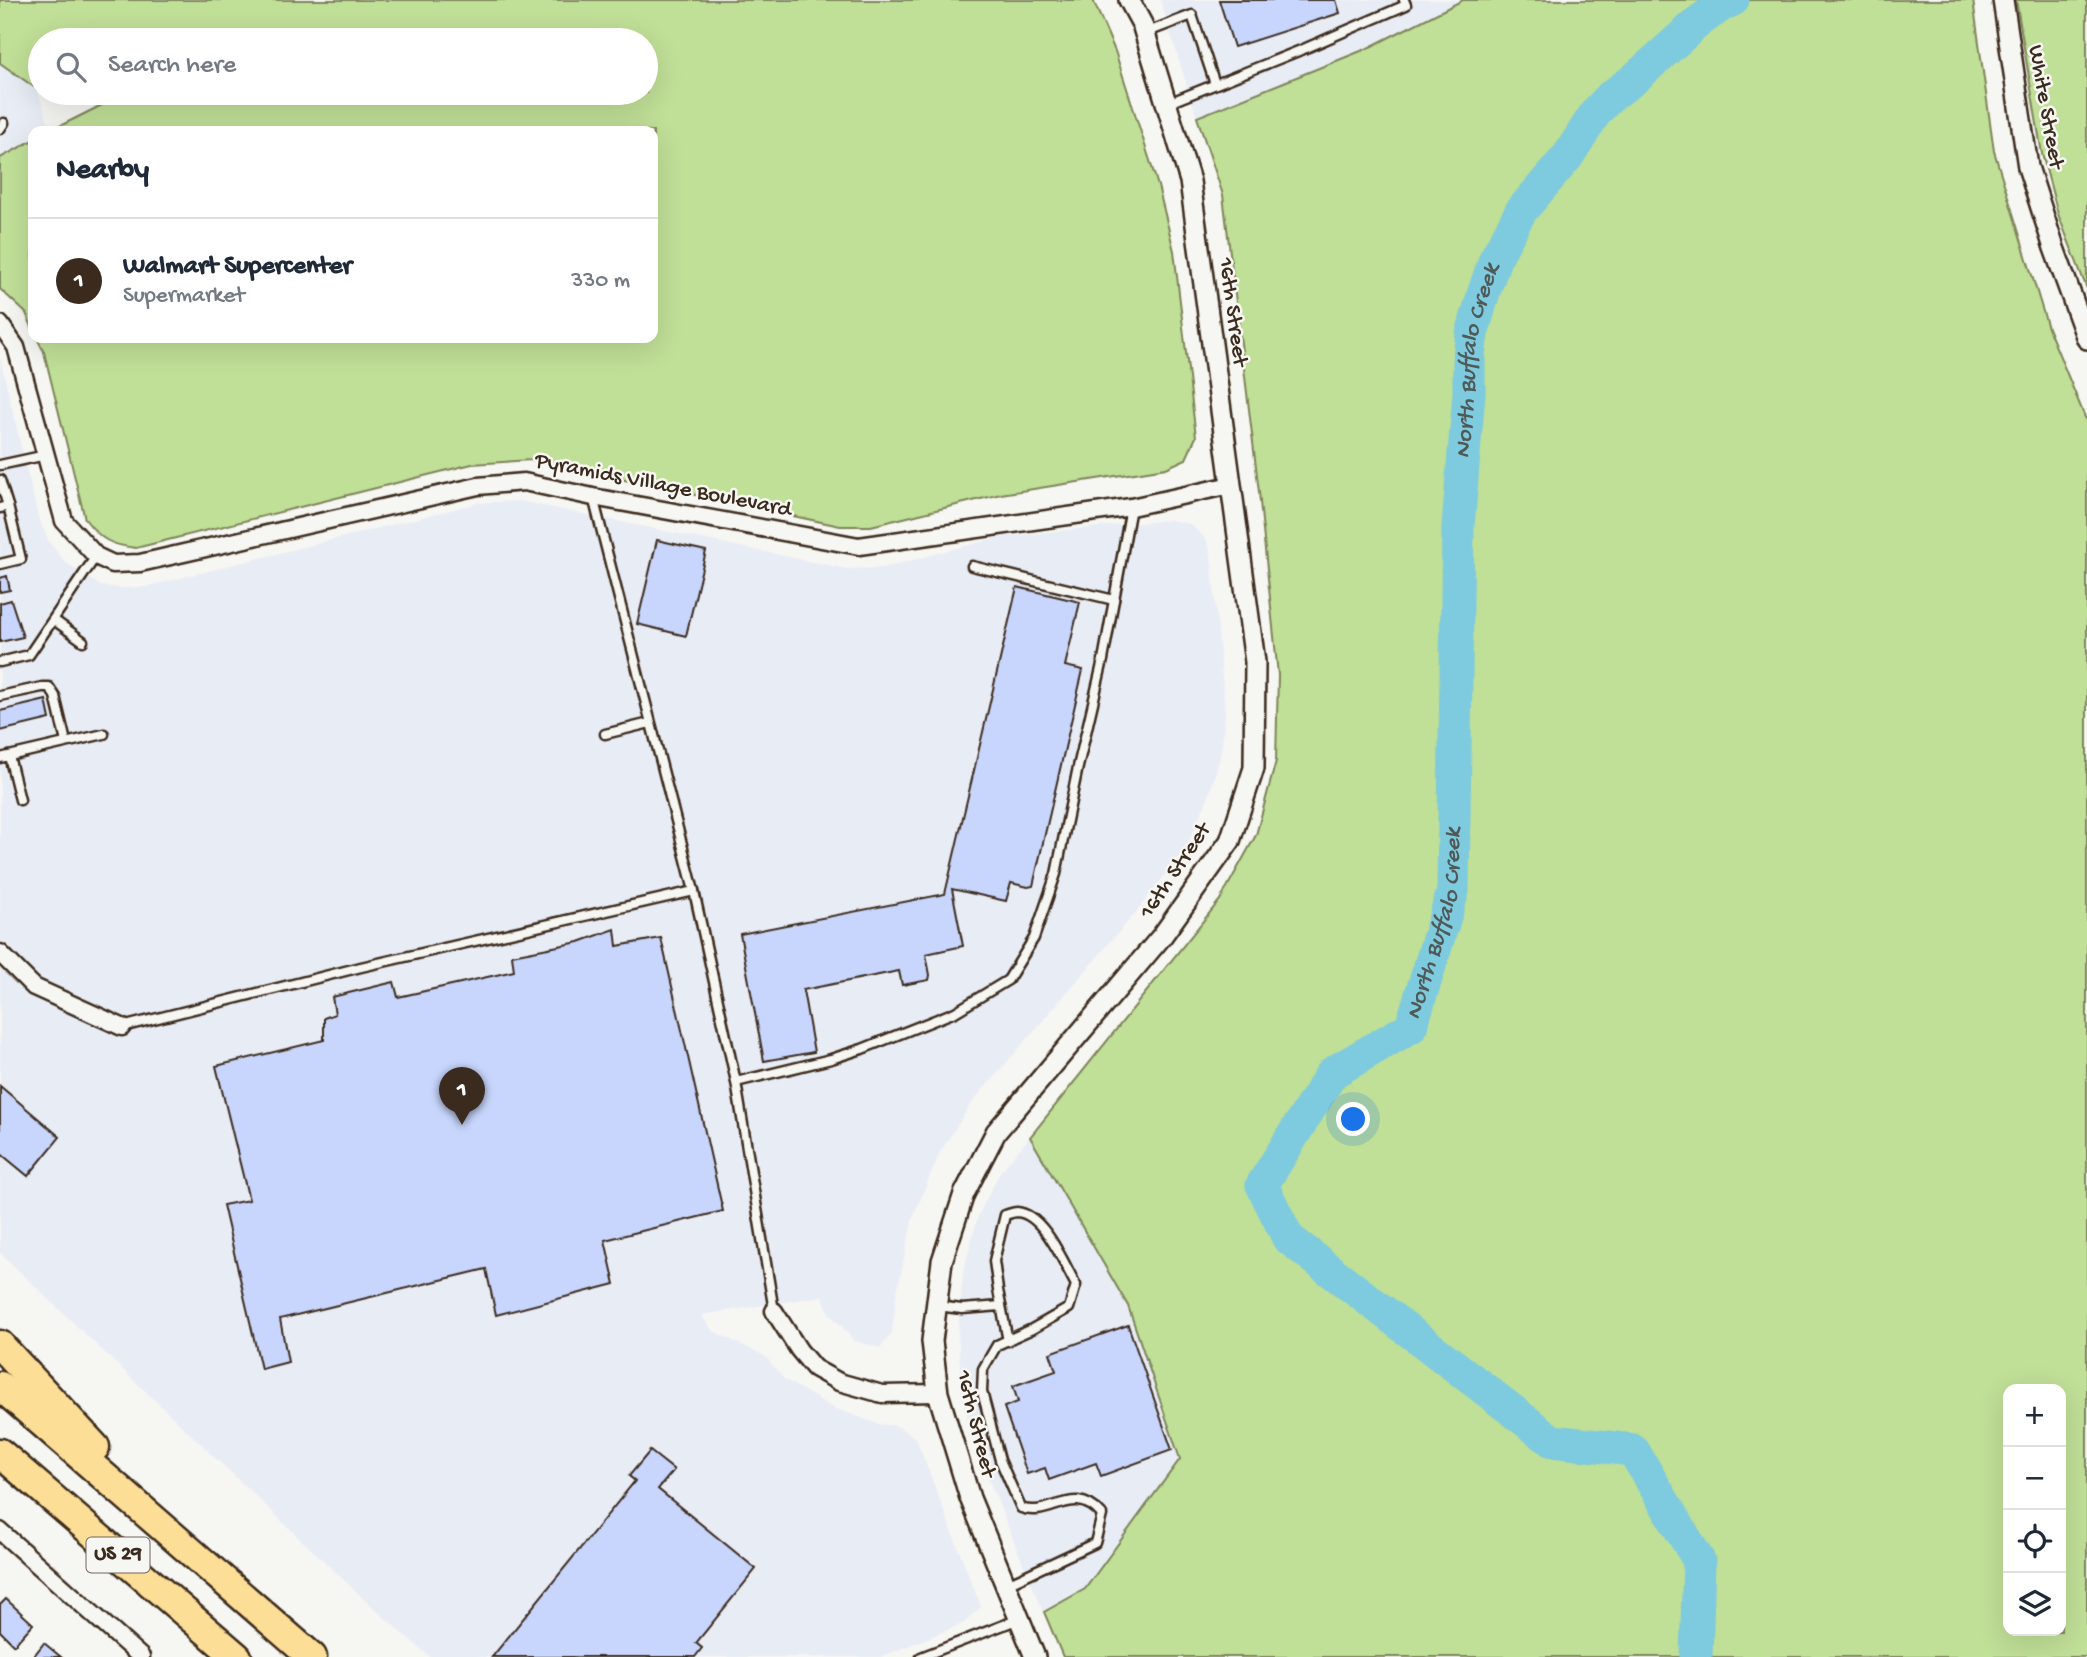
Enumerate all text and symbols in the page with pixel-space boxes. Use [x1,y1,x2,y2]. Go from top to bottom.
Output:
search box [28,28,658,105]
street label: White Street [2021,43,2069,172]
icon: search [52,48,90,86]
text: Search here [108,51,236,82]
text: Nearby [56,154,149,189]
text: Walmart Supercenter [123,252,352,283]
street label: 16th Street [1211,255,1253,370]
water label: North Buffalo Creek [1449,258,1508,460]
text: 1 [74,268,84,295]
text: 330 m [571,268,630,295]
text: Supermarket [123,283,245,310]
street label: Pyramids Village Boulevard [532,448,795,524]
street label: 16th Street [1134,817,1219,925]
water label: North Buffalo Creek [1400,826,1468,1023]
pin: 1 [439,1067,485,1125]
your location [1336,1102,1370,1136]
street label: 16th Street [948,1367,1002,1482]
map controls [2003,1384,2066,1636]
button: + [2003,1384,2066,1447]
button: − [2003,1447,2066,1510]
button: locate [2003,1510,2066,1573]
road number: US 29 [86,1538,150,1572]
button: layers [2003,1573,2066,1636]

